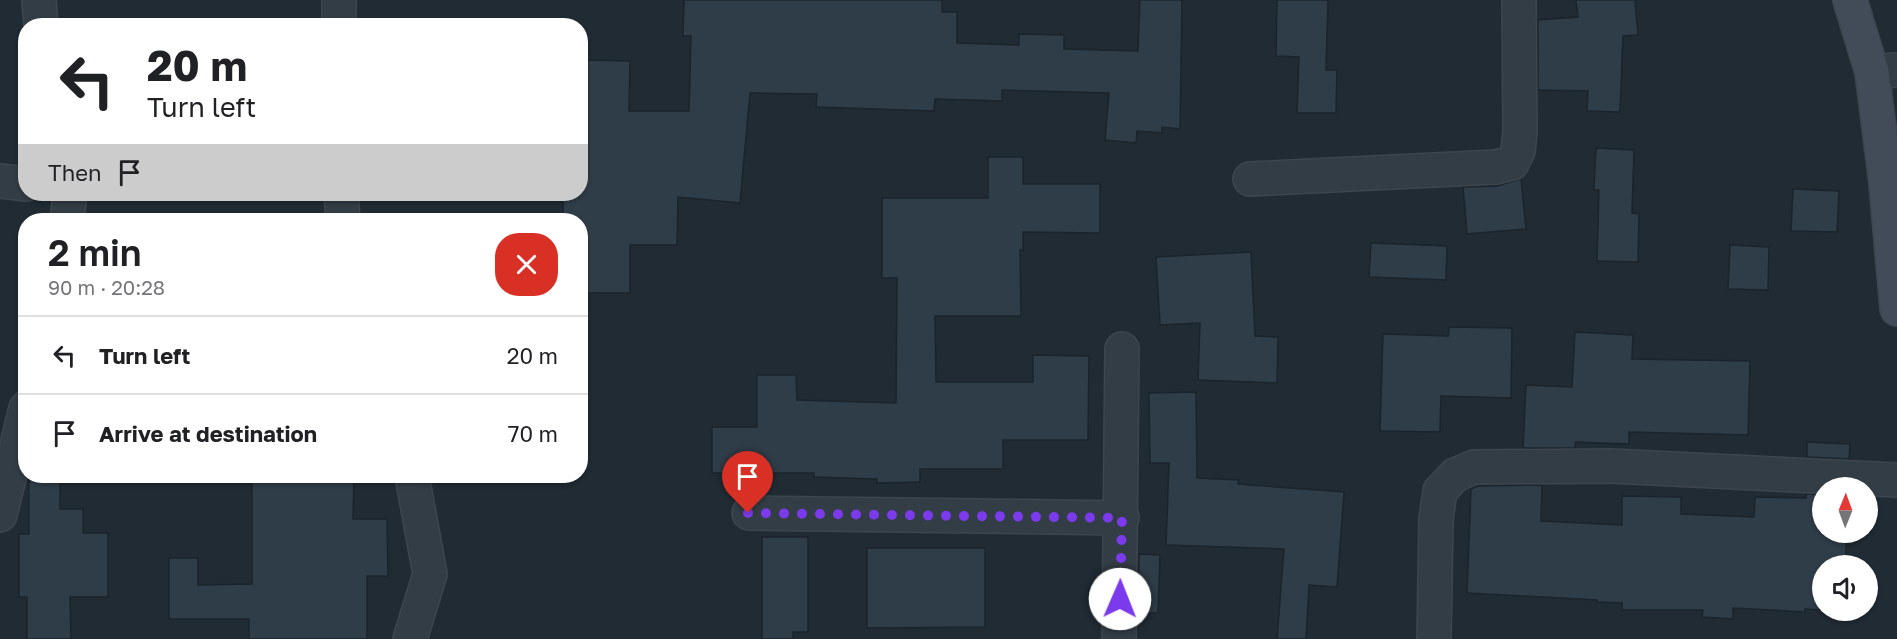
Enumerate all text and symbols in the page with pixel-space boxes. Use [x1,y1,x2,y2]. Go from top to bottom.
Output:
text: 20 m [147,40,247,90]
icon: left [48,42,126,120]
text: Turn left [147,91,256,123]
icon: arrive [113,156,146,189]
text: Then [48,159,101,186]
text: 2 min [48,231,142,274]
button: close [495,233,558,296]
text: 90 m · 20:28 [48,275,165,299]
icon: left [48,339,81,372]
text: Turn left [99,342,190,369]
text: 20 m [507,342,558,369]
icon: arrive [48,417,81,450]
text: Arrive at destination [99,420,317,447]
text: 70 m [508,420,558,447]
pin [722,451,773,513]
icon: arrive [731,460,764,493]
north arrow [1812,477,1878,543]
map controls [1812,477,1878,621]
button: sound [1812,555,1878,621]
position arrow [1088,567,1152,631]

